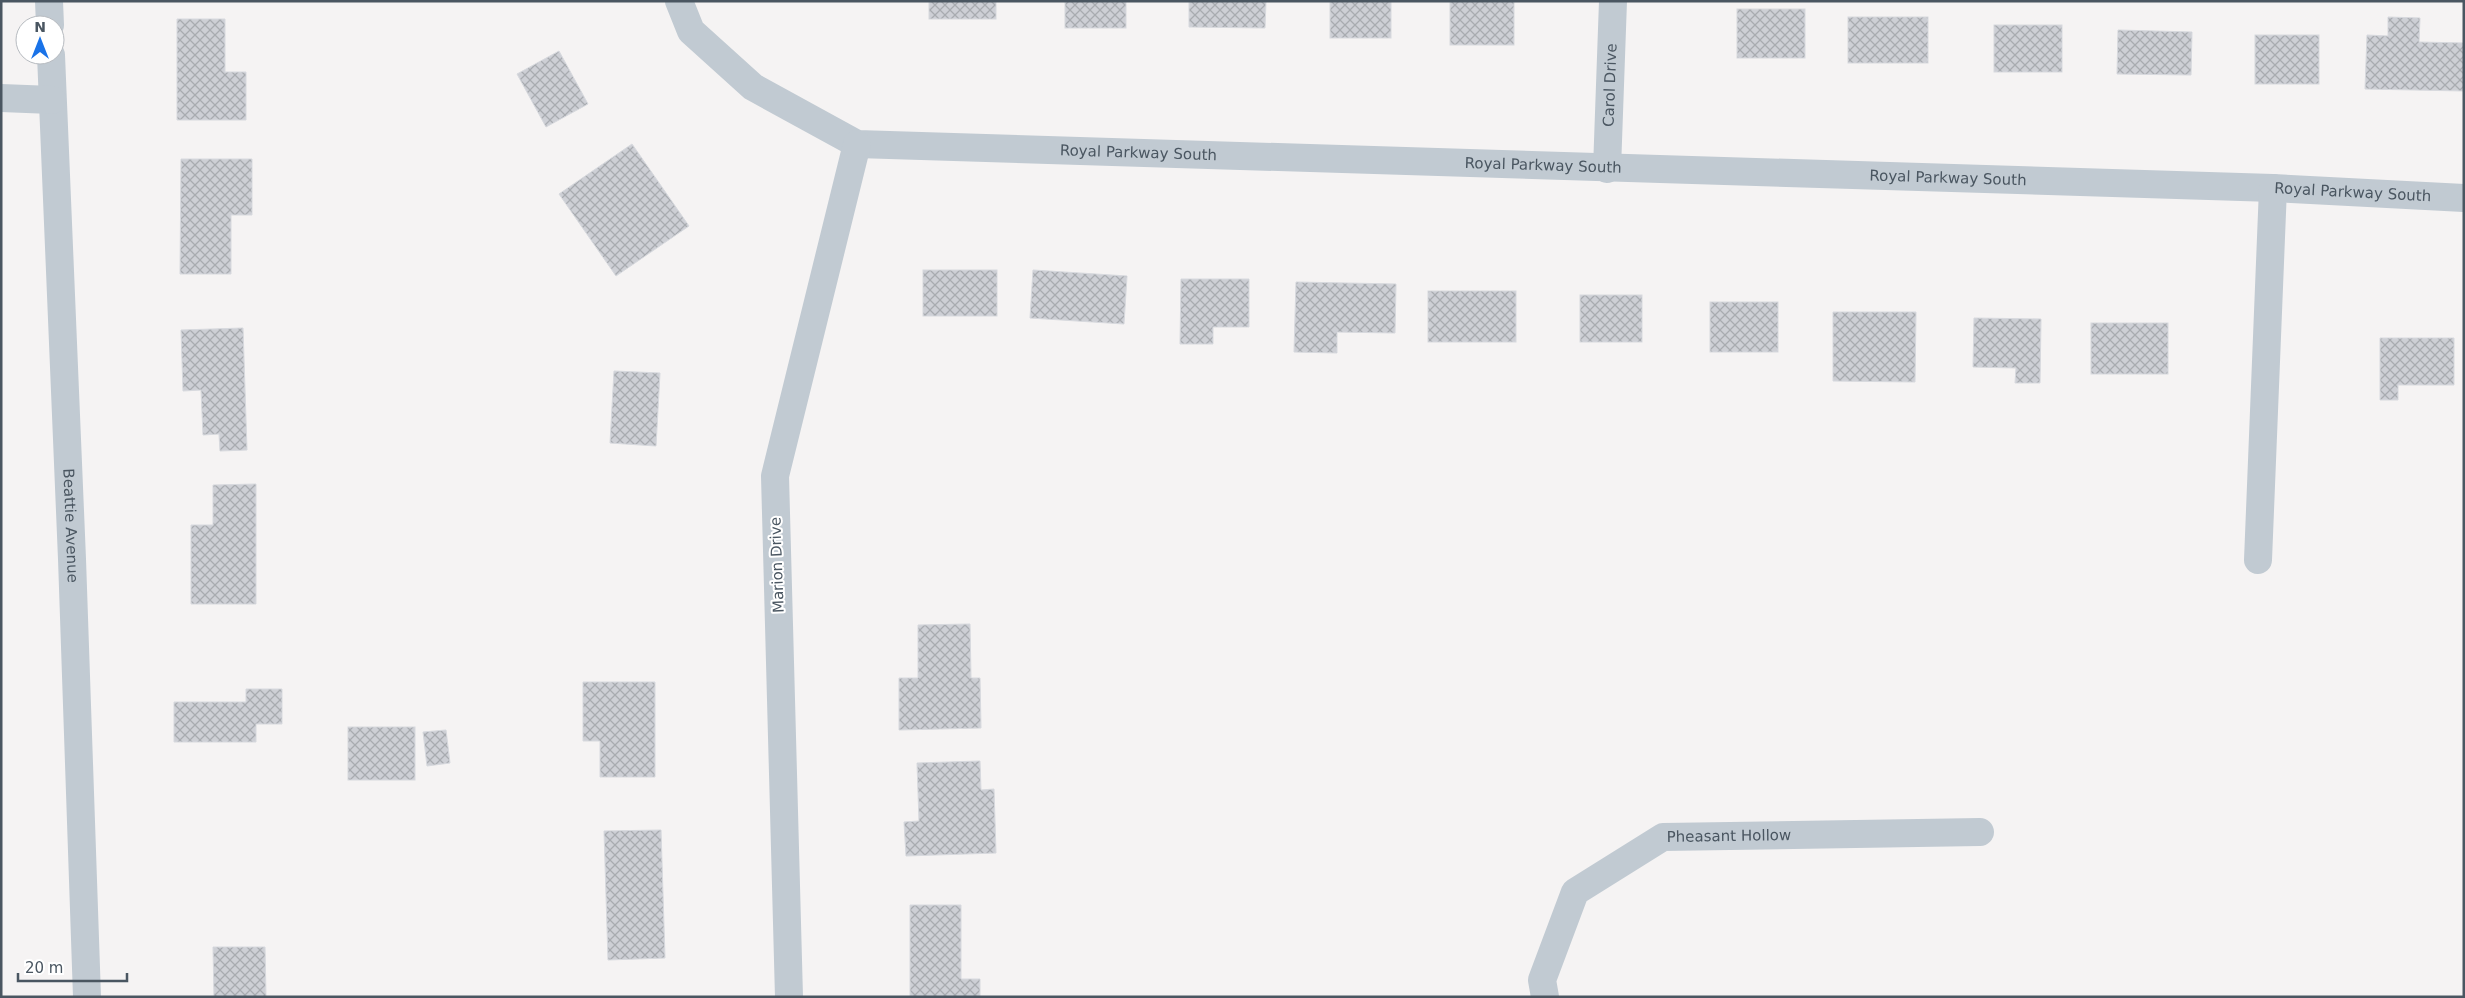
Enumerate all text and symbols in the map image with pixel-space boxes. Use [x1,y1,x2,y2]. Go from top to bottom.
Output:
north arrow [15,15,65,65]
text: N [34,19,46,35]
street label: Carol Drive [1600,43,1620,127]
street label: Royal Parkway South [1060,141,1217,164]
street label: Royal Parkway South [1464,154,1622,177]
street label: Royal Parkway South [1869,166,2027,189]
street label: Royal Parkway South [2274,179,2432,205]
street label: Beattie Avenue [59,468,82,583]
street label: Marion Drive [766,517,788,613]
street label: Pheasant Hollow [1667,826,1791,846]
scale bar [18,950,126,982]
text: 20 m [25,959,63,977]

